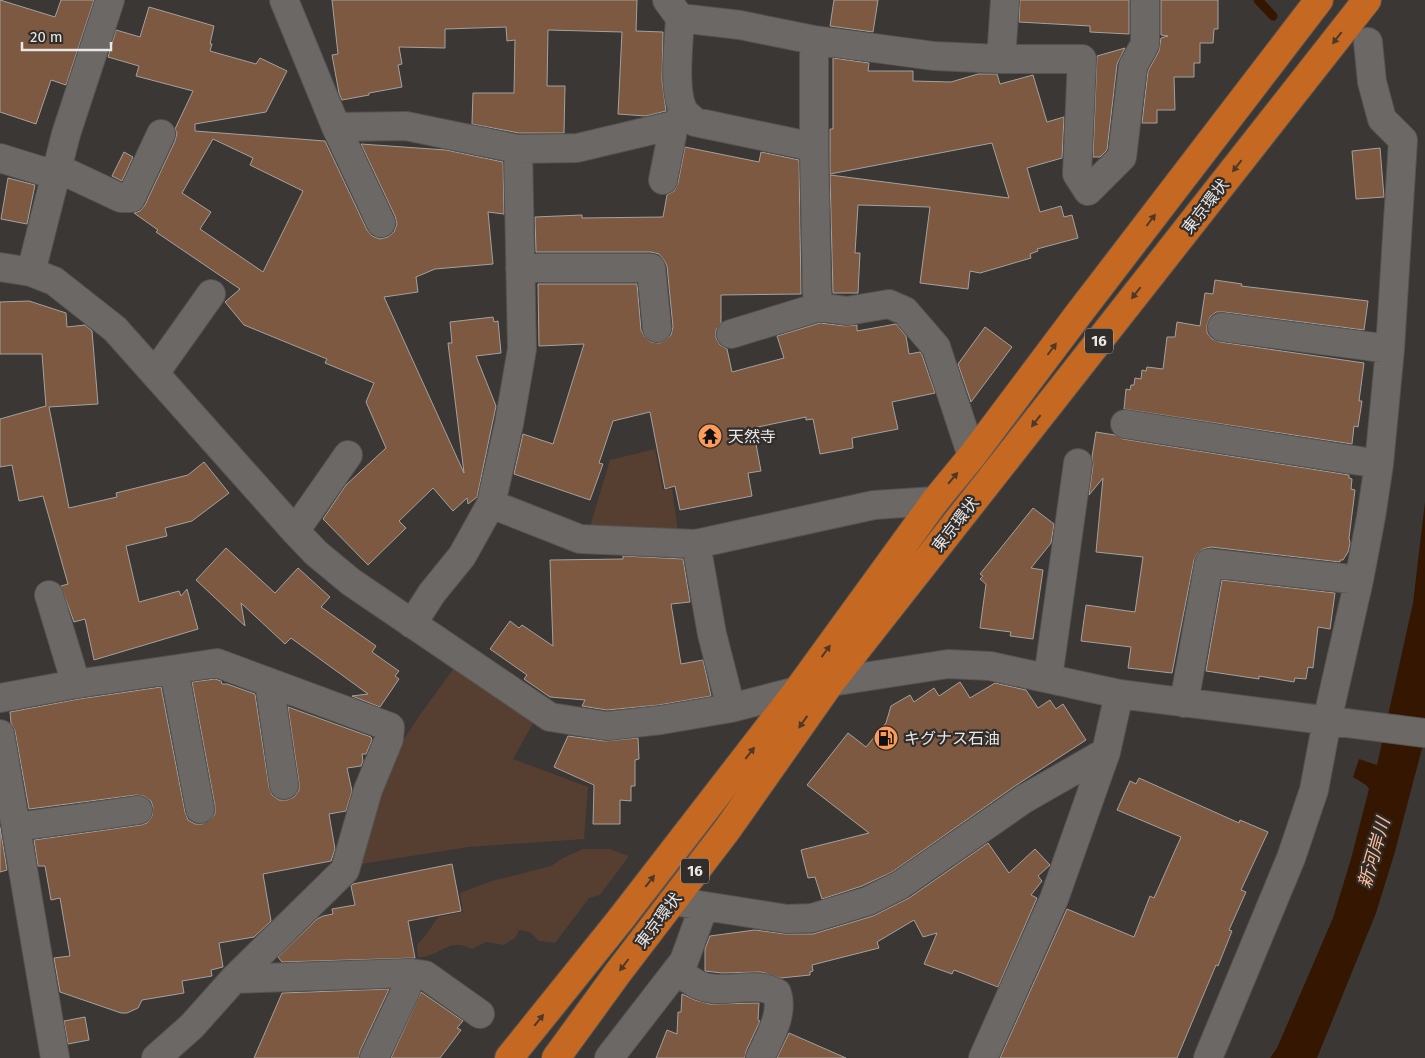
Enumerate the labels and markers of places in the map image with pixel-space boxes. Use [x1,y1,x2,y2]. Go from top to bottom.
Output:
temple icon: 天然寺 [697,423,723,449]
place label: 天然寺 [728,427,776,446]
fuel station icon: キグナス石油 [873,725,899,751]
place label: キグナス石油 [904,729,1000,748]

